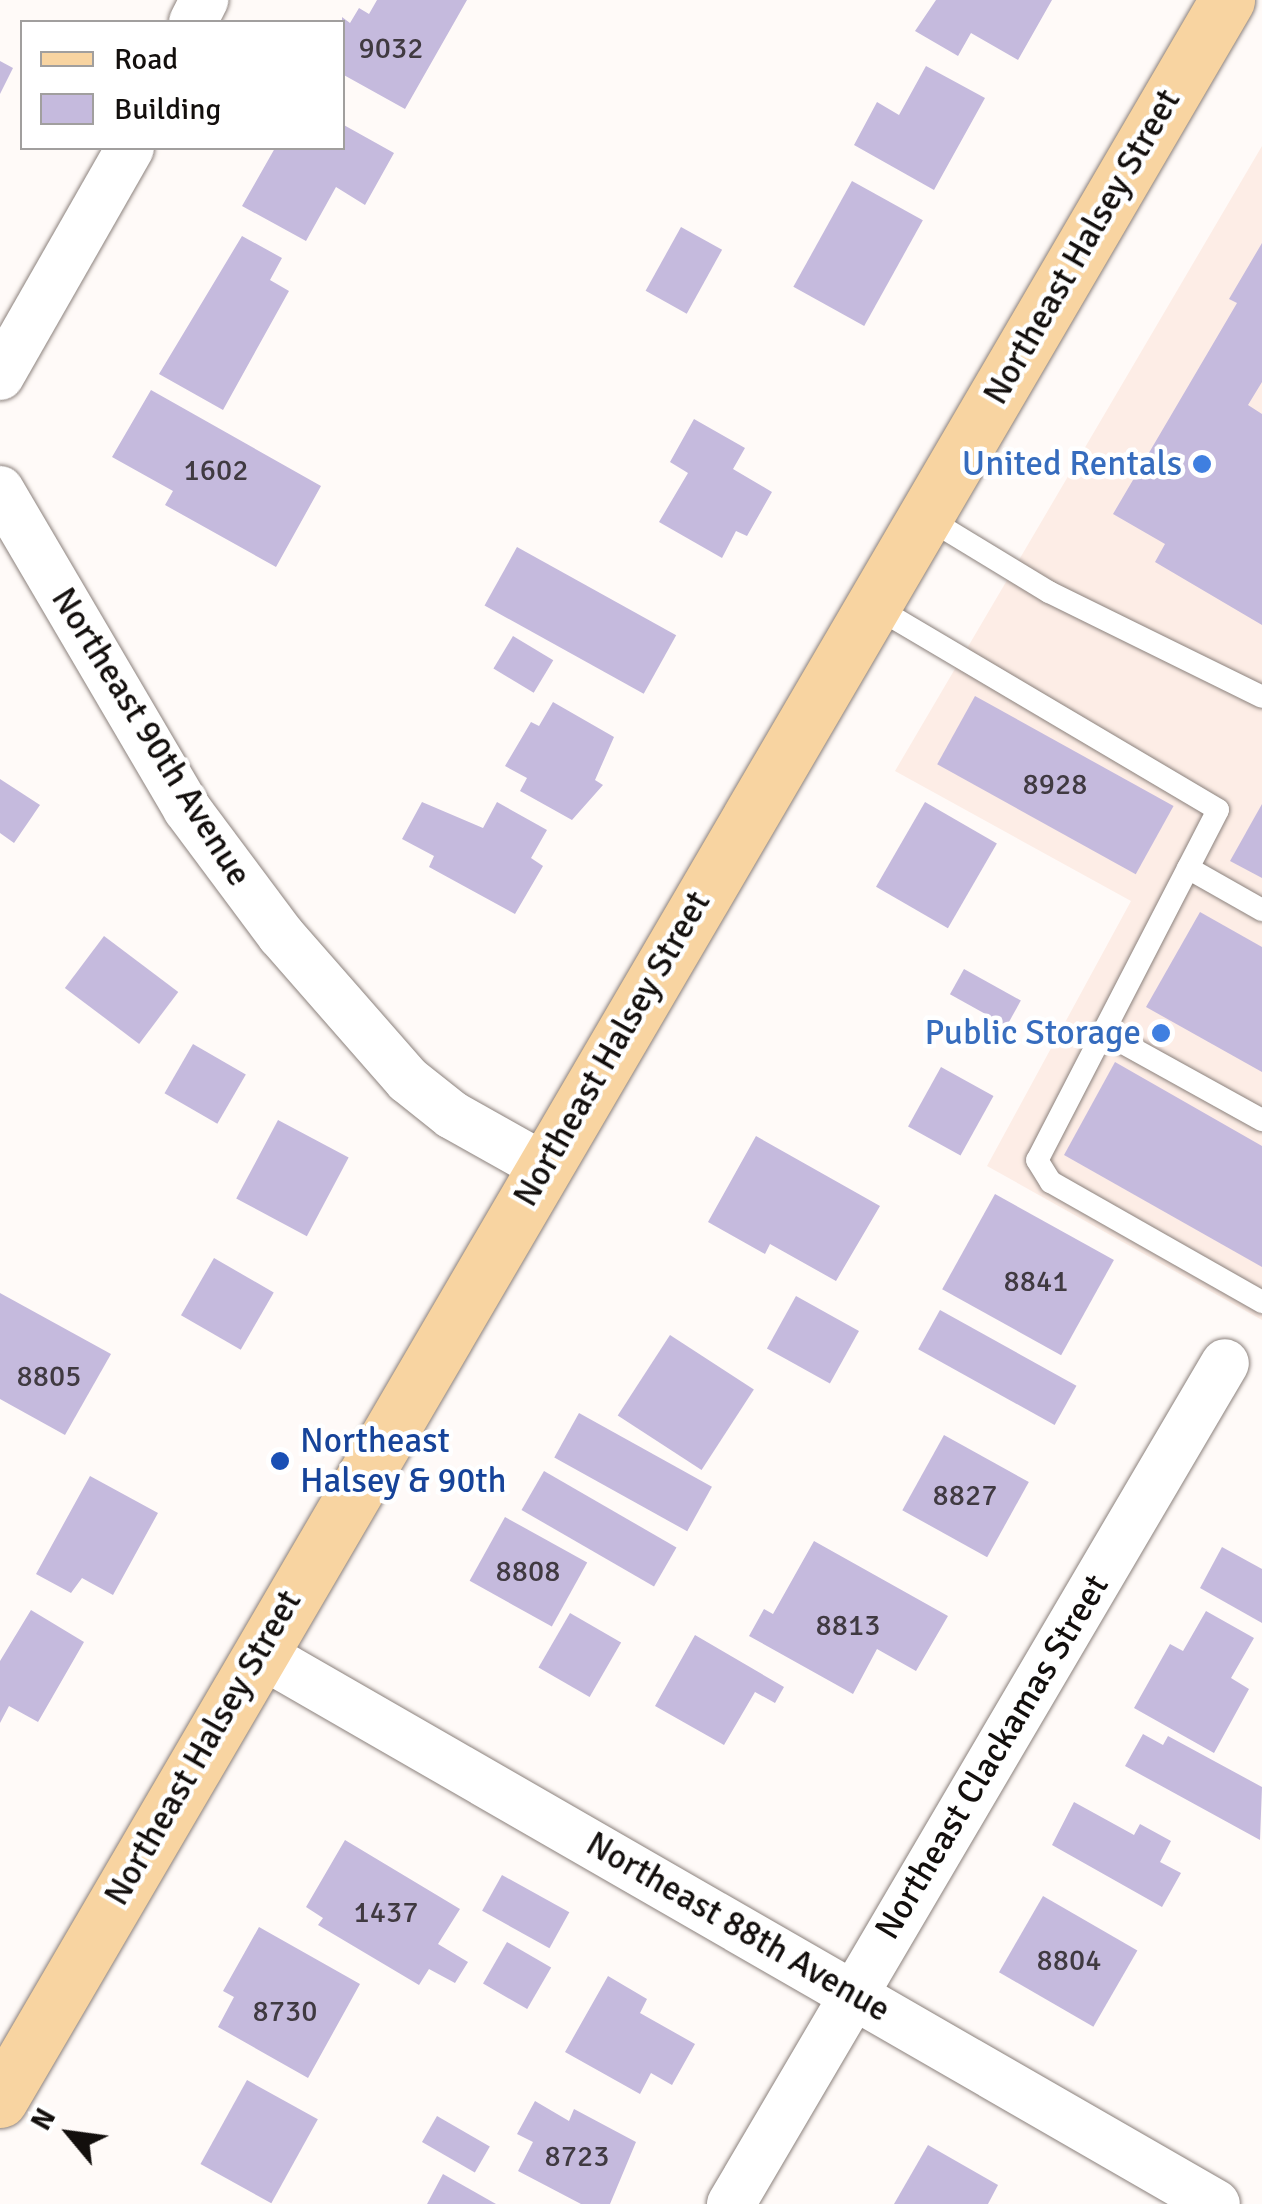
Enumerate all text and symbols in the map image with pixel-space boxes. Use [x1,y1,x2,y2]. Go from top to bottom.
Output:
legend [20,20,345,150]
house number: 9032 [359,31,423,67]
text: Road [114,41,178,78]
street label: Northeast Halsey Street [975,82,1189,412]
text: Building [114,91,221,128]
place label: United Rentals [962,443,1182,485]
house number: 1602 [184,453,248,489]
marker: United Rentals [1191,453,1213,475]
street label: Northeast 90th Avenue [42,580,260,894]
house number: 8928 [1023,767,1087,803]
street label: Northeast Halsey Street [505,884,719,1214]
place label: Public Storage [924,1012,1141,1054]
marker: Public Storage [1150,1022,1172,1044]
house number: 8841 [1004,1264,1068,1300]
house number: 8805 [17,1359,81,1395]
place label: Northeast Halsey & 90th [300,1420,507,1502]
marker: Northeast Halsey & 90th [269,1450,291,1472]
house number: 8827 [933,1478,997,1514]
house number: 8808 [496,1554,560,1590]
street label: Northeast Clackamas Street [866,1567,1118,1947]
street label: Northeast Halsey Street [96,1583,310,1913]
house number: 8813 [816,1608,880,1644]
street label: Northeast 88th Avenue [579,1823,897,2031]
house number: 1437 [354,1895,418,1931]
house number: 8804 [1037,1943,1101,1979]
house number: 8730 [253,1994,317,2030]
north arrow [20,2084,120,2184]
text: N [24,2103,63,2136]
house number: 8723 [545,2139,609,2175]

